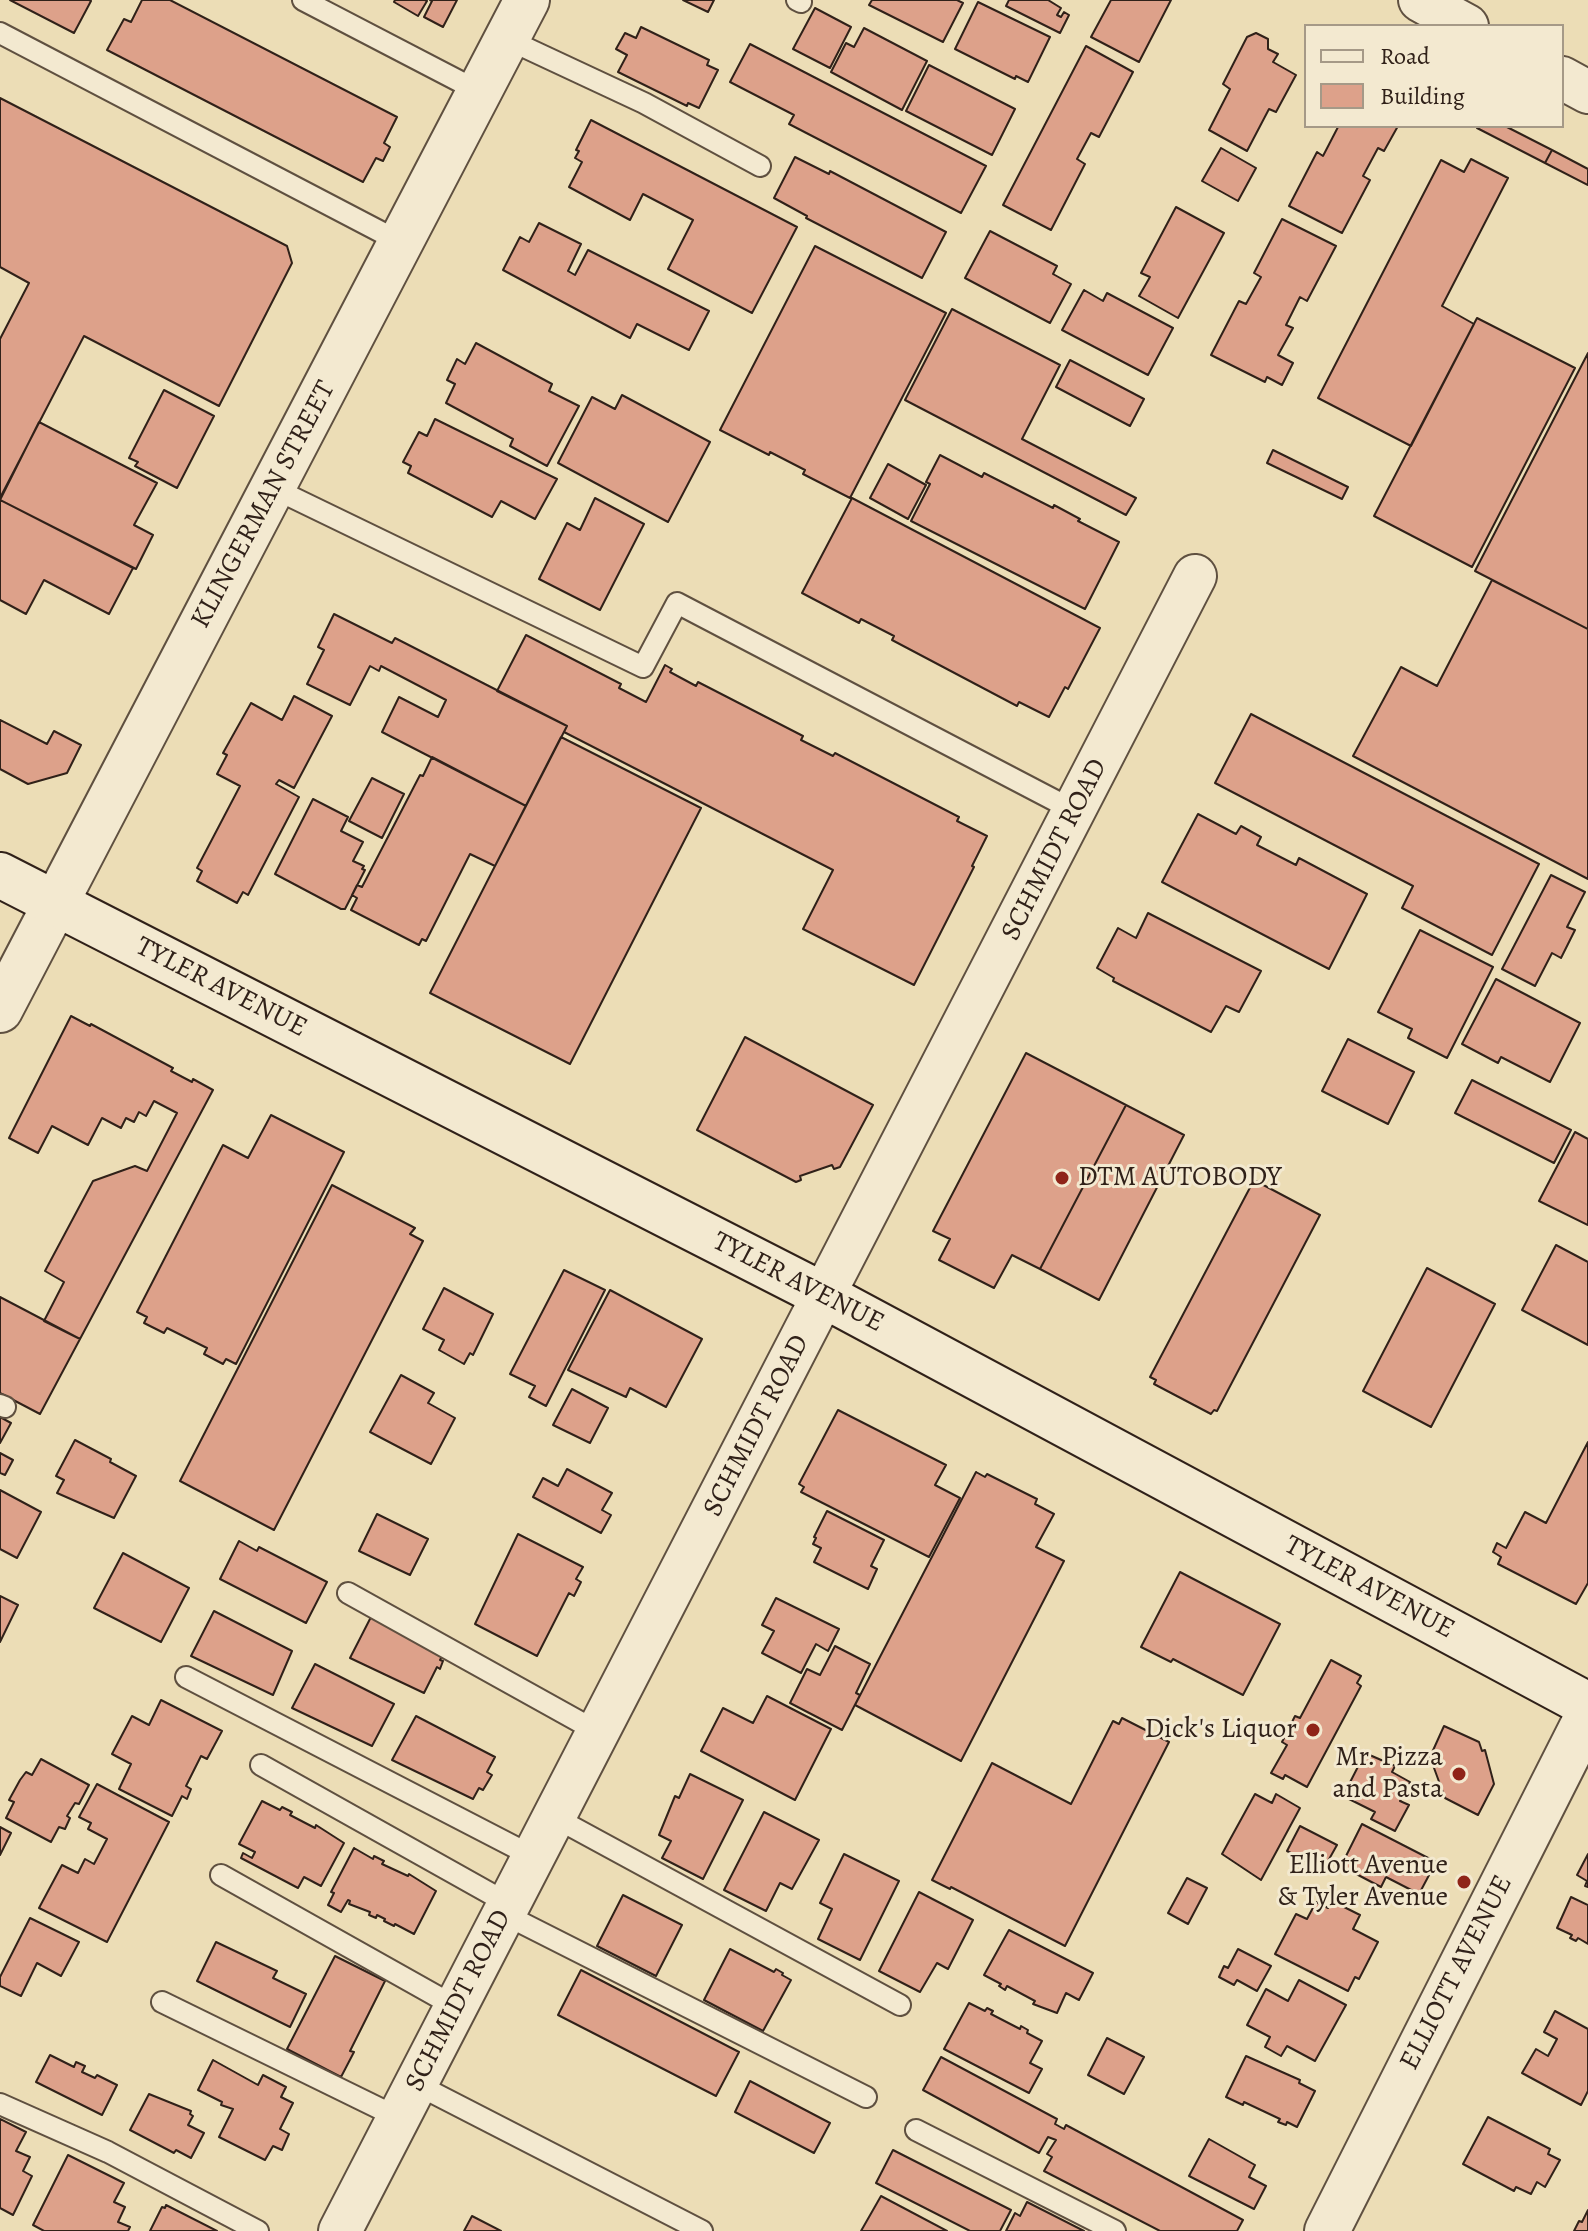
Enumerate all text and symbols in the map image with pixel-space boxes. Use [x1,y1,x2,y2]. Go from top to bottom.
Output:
legend [1304,24,1564,128]
text: Road [1380,40,1430,72]
text: Building [1380,80,1465,112]
street label: KLINGERMAN STREET [185,376,343,634]
street label: SCHMIDT ROAD [995,754,1115,946]
street label: TYLER AVENUE [130,930,312,1046]
place label: DTM AUTOBODY [1078,1161,1282,1195]
marker: DTM AUTOBODY [1053,1169,1071,1187]
street label: TYLER AVENUE [707,1225,889,1341]
street label: SCHMIDT ROAD [697,1330,817,1522]
street label: TYLER AVENUE [1278,1529,1460,1647]
place label: Dick's Liquor [1144,1713,1297,1747]
marker: Dick's Liquor [1304,1721,1322,1739]
place label: Mr. Pizza and Pasta [1333,1741,1443,1807]
marker: Mr. Pizza and Pasta [1450,1765,1468,1783]
place label: Elliott Avenue & Tyler Avenue [1277,1849,1448,1915]
street label: ELLIOTT AVENUE [1393,1870,1521,2076]
marker: Elliott Avenue & Tyler Avenue [1455,1873,1473,1891]
street label: SCHMIDT ROAD [399,1905,519,2097]

